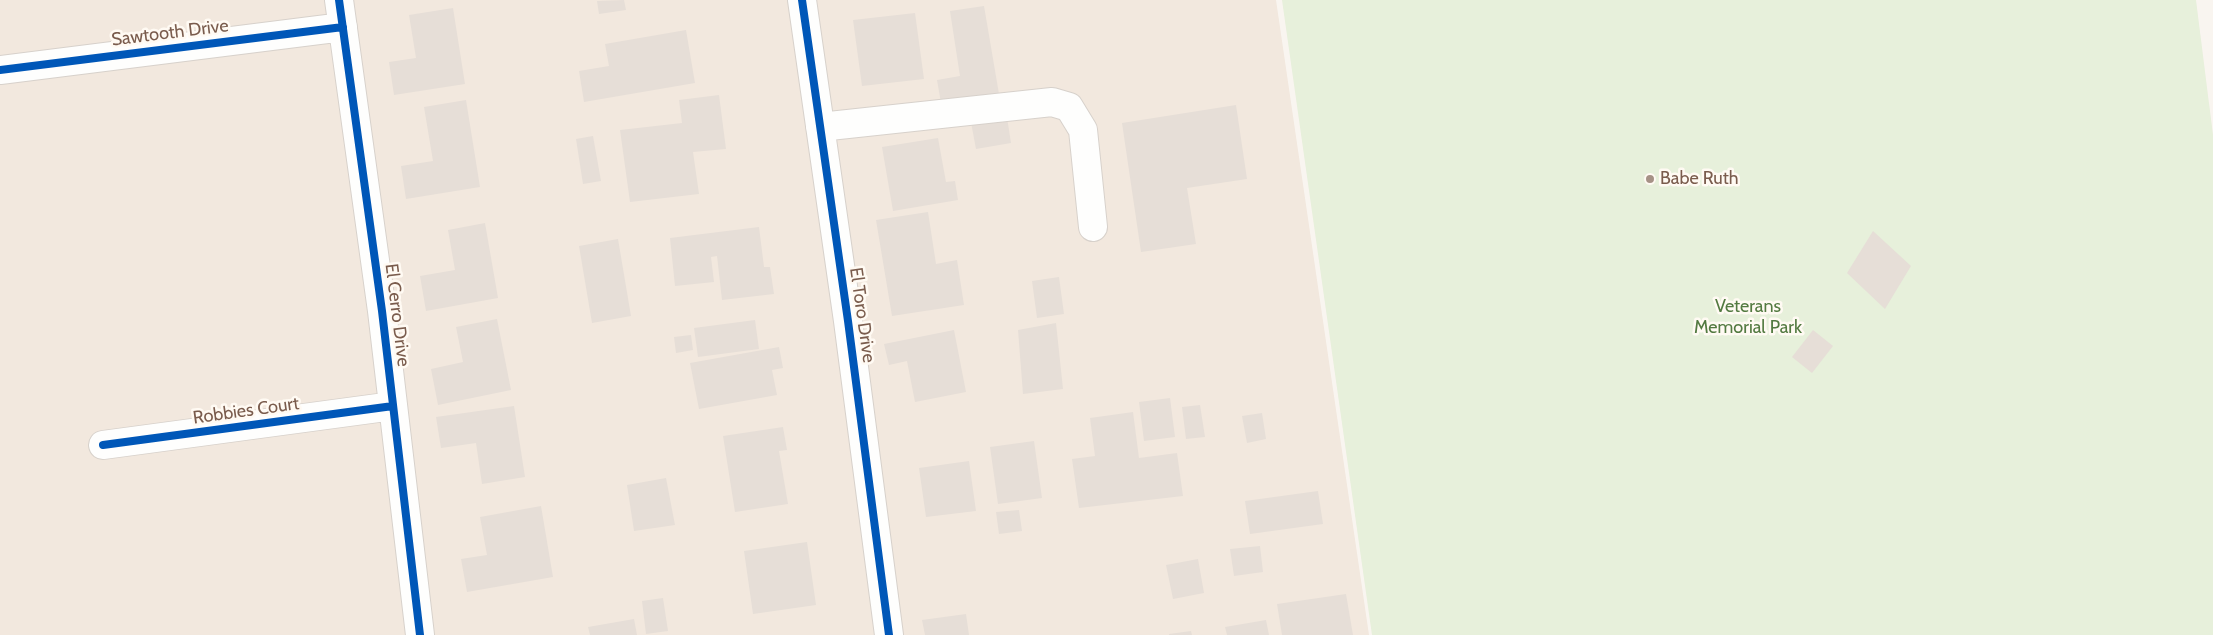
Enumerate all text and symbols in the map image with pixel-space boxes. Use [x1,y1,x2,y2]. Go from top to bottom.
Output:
street label: Sawtooth Drive [110,15,230,51]
place label: Babe Ruth [1660,168,1739,190]
marker: Babe Ruth [1644,173,1656,185]
street label: El Cerro Drive [380,262,414,368]
street label: El Toro Drive [845,266,879,364]
park label: Veterans Memorial Park [1694,296,1802,338]
street label: Robbies Court [192,393,300,429]

